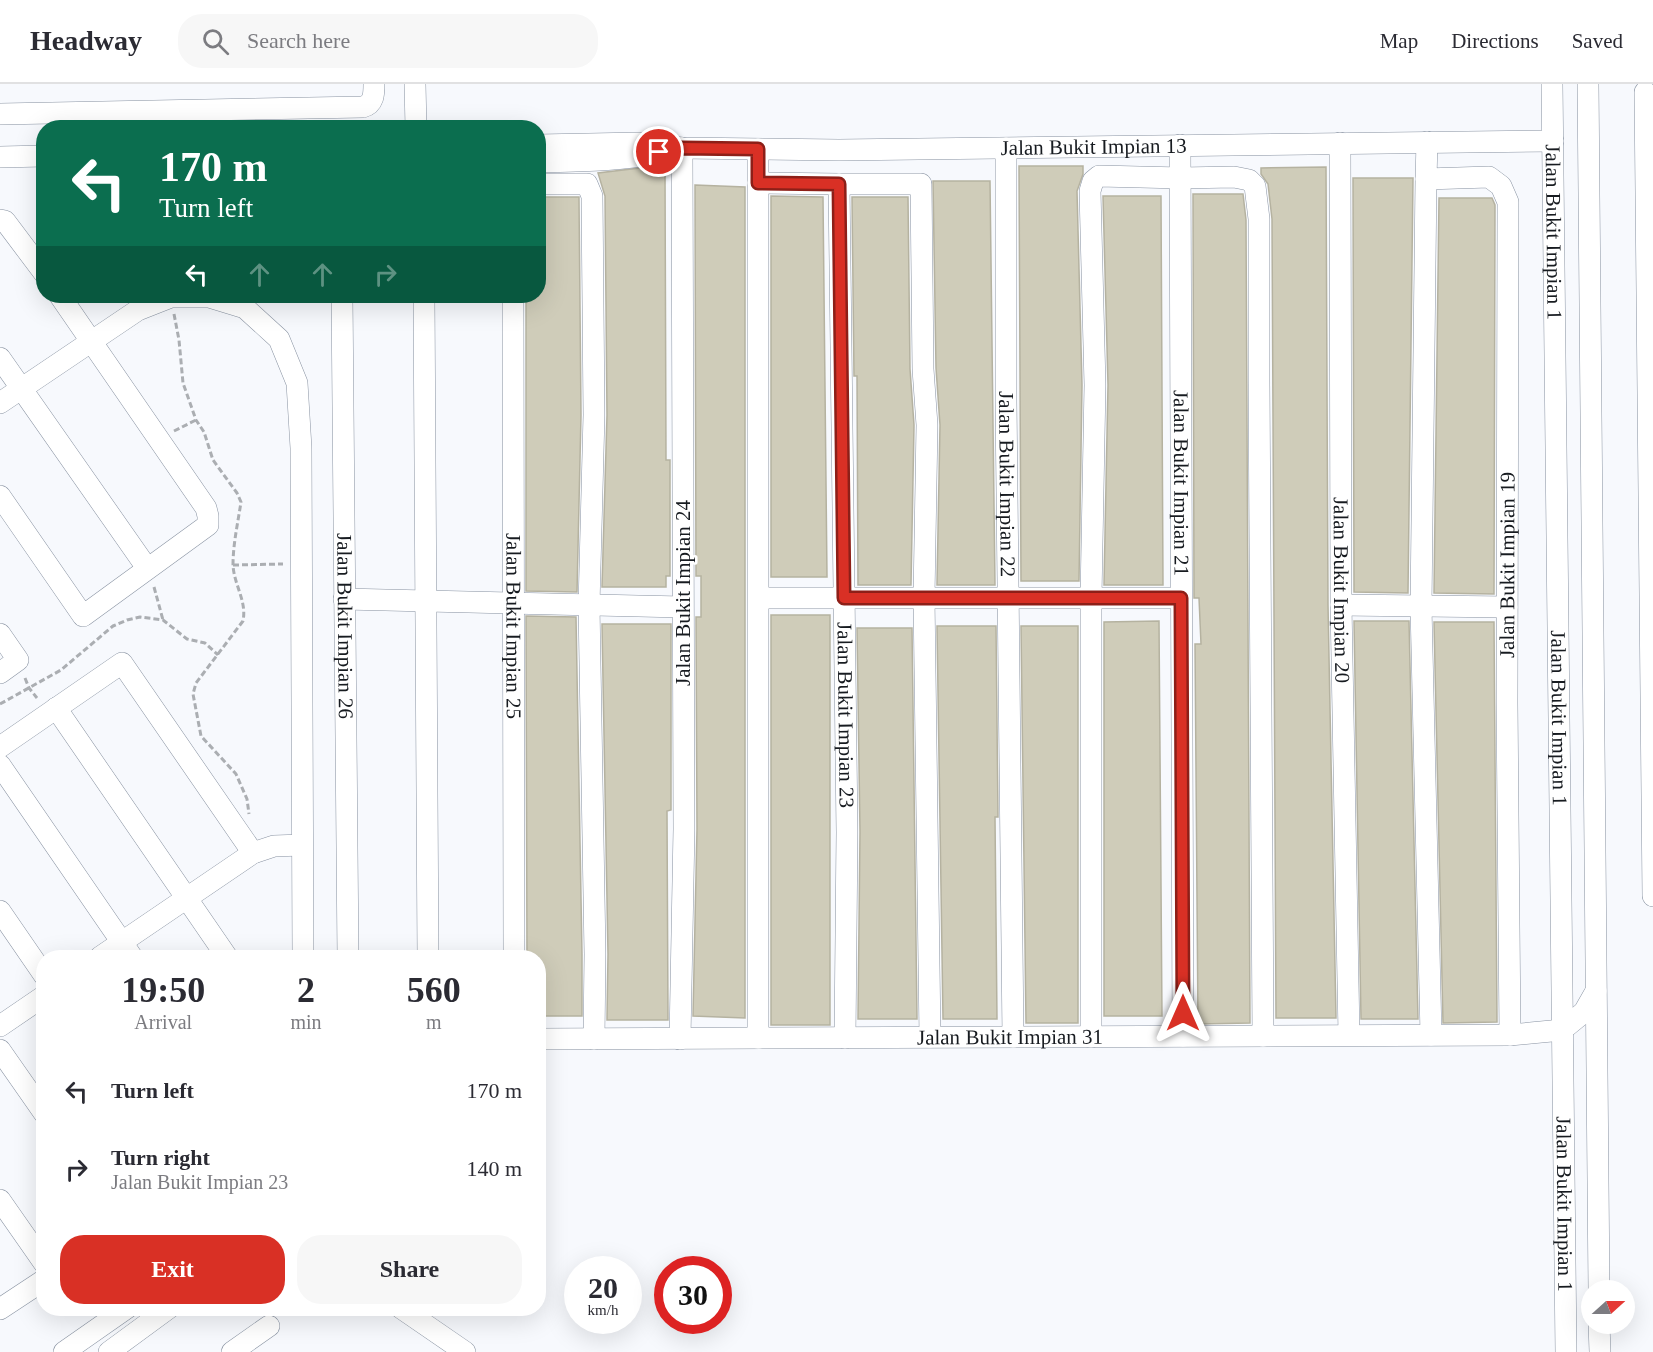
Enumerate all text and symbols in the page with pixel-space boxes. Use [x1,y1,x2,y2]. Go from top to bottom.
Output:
search box [178,14,598,68]
text: Headway [30,25,142,56]
icon: search [199,25,232,58]
text: Search here [247,28,350,53]
text: Map [1380,29,1418,53]
text: Directions [1451,29,1539,53]
text: Saved [1572,29,1623,53]
pin [633,126,684,177]
street label: Jalan Bukit Impian 13 [1000,134,1187,160]
icon: arrive [642,135,675,168]
icon: left [60,144,138,222]
text: 170 m [159,144,268,190]
street label: Jalan Bukit Impian 1 [1541,144,1567,320]
text: Turn left [159,193,253,223]
icon: left [180,258,213,291]
icon: ahead [243,258,276,291]
icon: ahead [306,258,339,291]
icon: right [369,258,402,291]
street label: Jalan Bukit Impian 21 [1169,390,1193,576]
street label: Jalan Bukit Impian 22 [994,391,1020,577]
street label: Jalan Bukit Impian 19 [1495,472,1519,658]
street label: Jalan Bukit Impian 20 [1329,497,1354,683]
street label: Jalan Bukit Impian 24 [671,499,695,686]
street label: Jalan Bukit Impian 26 [332,533,358,719]
street label: Jalan Bukit Impian 25 [501,533,526,719]
street label: Jalan Bukit Impian 23 [832,622,859,808]
street label: Jalan Bukit Impian 1 [1546,630,1572,806]
text: 19:50 [121,970,205,1010]
text: 2 [297,970,315,1010]
text: 560 [407,970,461,1010]
position arrow [1151,981,1215,1045]
text: Arrival [134,1011,192,1033]
text: min [290,1011,322,1033]
text: m [426,1011,442,1033]
street label: Jalan Bukit Impian 31 [917,1025,1103,1049]
icon: left [60,1075,93,1108]
text: Turn left [111,1078,194,1103]
text: 170 m [466,1078,522,1103]
street label: Jalan Bukit Impian 1 [1551,1116,1577,1292]
text: Turn right [111,1145,210,1170]
icon: right [60,1153,93,1186]
text: 140 m [466,1156,522,1181]
text: Jalan Bukit Impian 23 [111,1171,288,1193]
button: Exit [60,1235,285,1304]
button: Share [297,1235,522,1304]
speed limit sign: 30 [654,1256,732,1334]
text: 20 [588,1271,618,1304]
north arrow [1581,1280,1635,1334]
map controls [1581,1280,1635,1334]
text: km/h [588,1302,618,1318]

